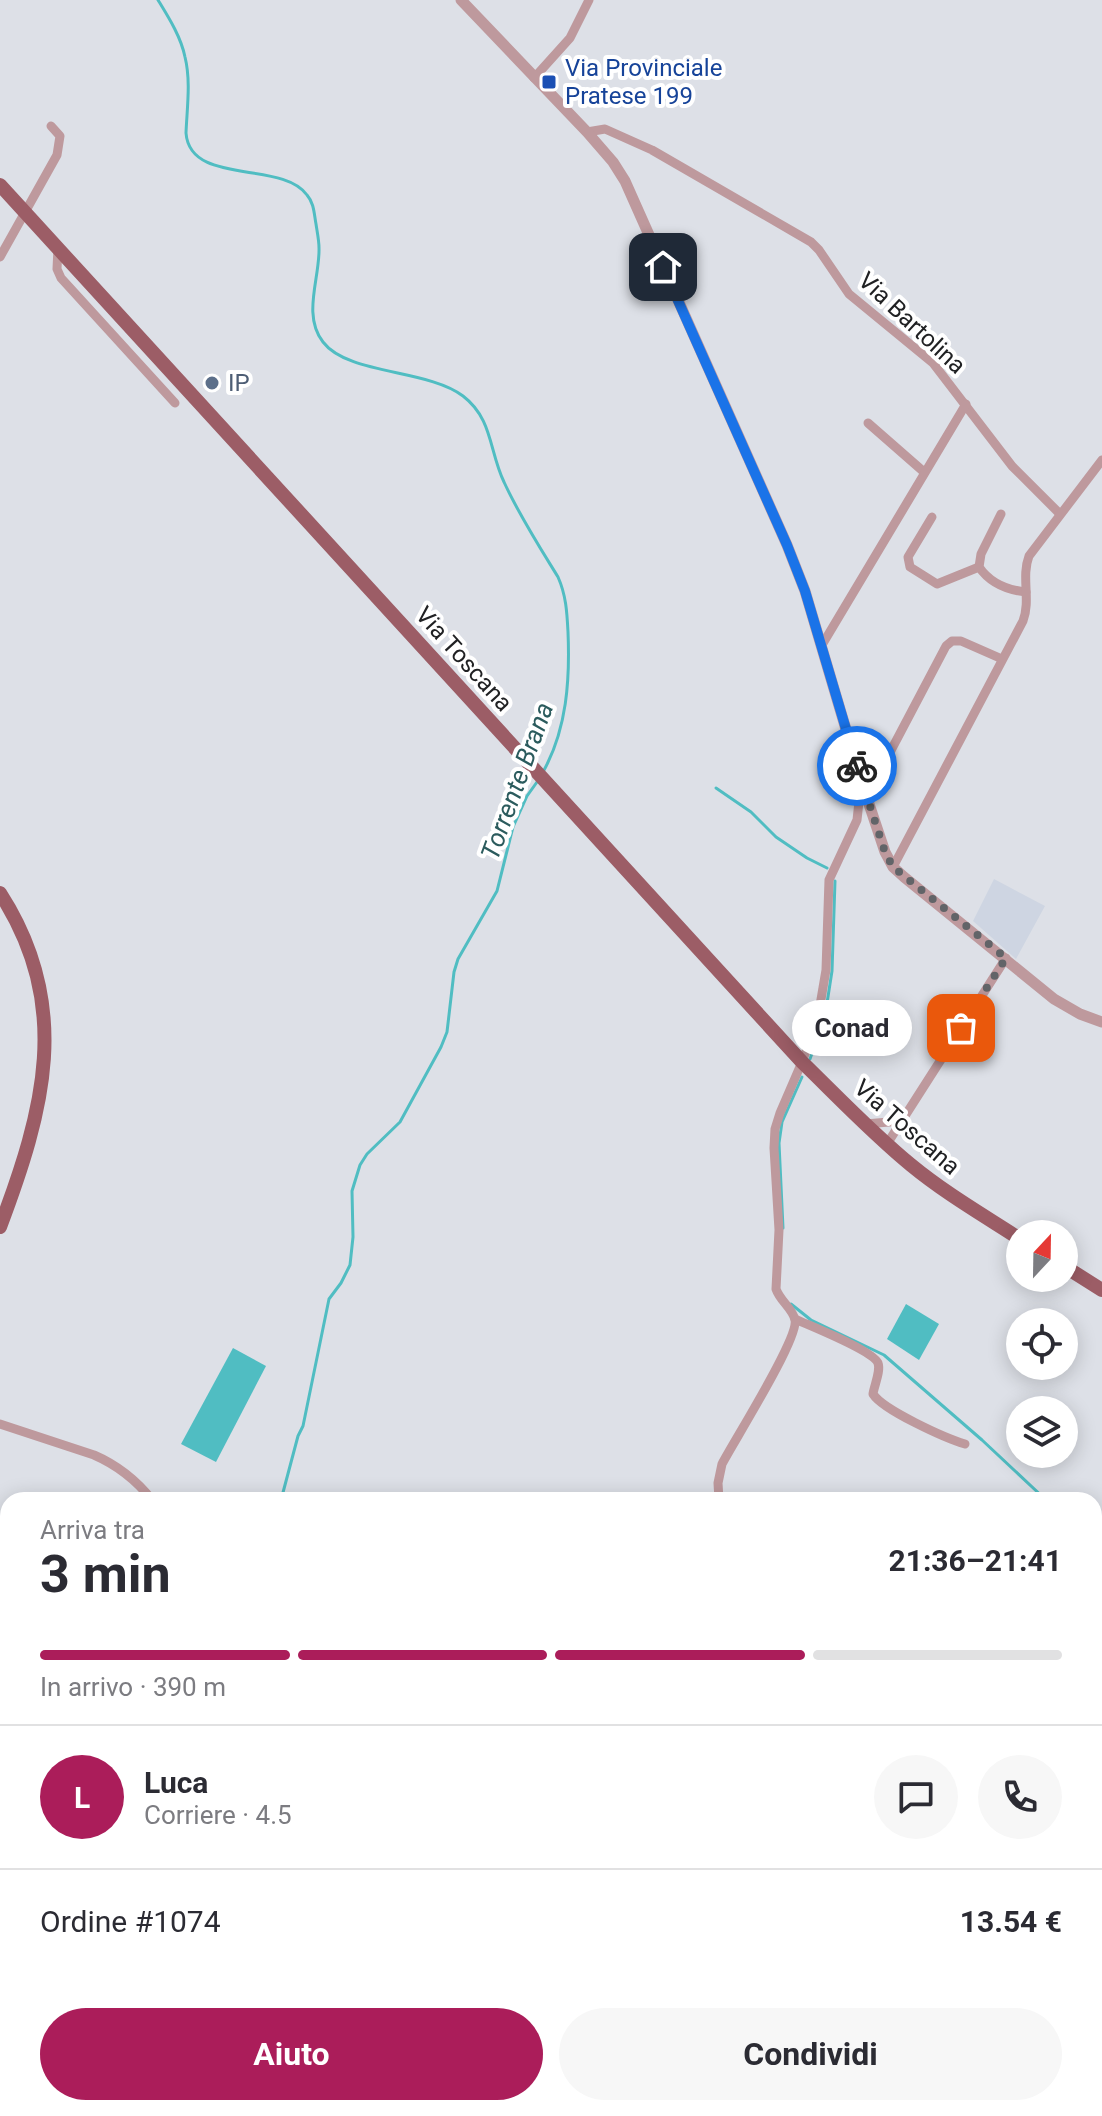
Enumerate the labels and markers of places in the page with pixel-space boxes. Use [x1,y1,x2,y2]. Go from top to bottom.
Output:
place label: Via Provinciale Pratese 199 [565,54,722,110]
marker: Via Provinciale Pratese 199 [540,73,558,91]
pin [629,233,697,301]
place label: IP [228,369,250,397]
marker: IP [203,374,221,392]
pin [927,994,995,1062]
callout: Conad [793,1000,913,1056]

